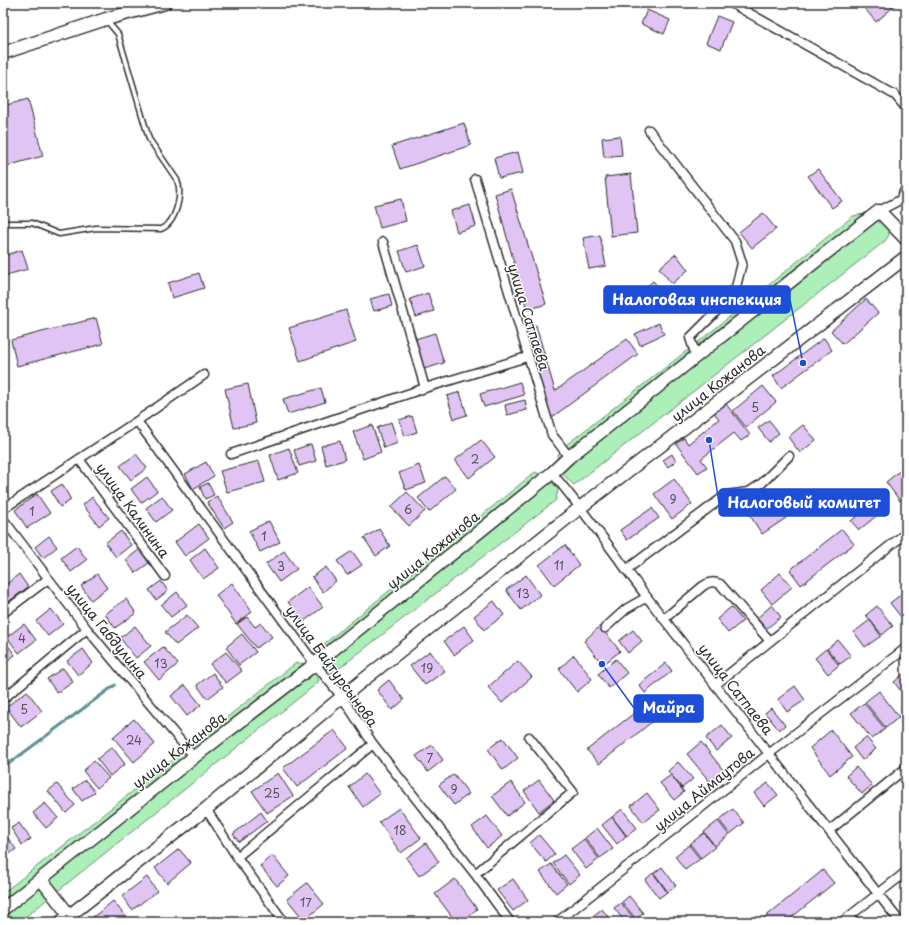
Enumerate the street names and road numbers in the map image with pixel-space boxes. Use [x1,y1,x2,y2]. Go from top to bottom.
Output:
street label: улица Сатпаева [503,261,555,373]
street label: улица Кожанова [667,339,770,426]
street label: улица Калинина [91,458,175,562]
street label: улица Кожанова [382,506,484,594]
street label: улица Габдулина [62,579,152,683]
street label: улица Байтурсынова [281,601,384,731]
street label: улица Сатпаева [694,639,779,739]
street label: улица Кожанова [128,706,231,793]
street label: улица Аймаутова [649,742,759,836]

